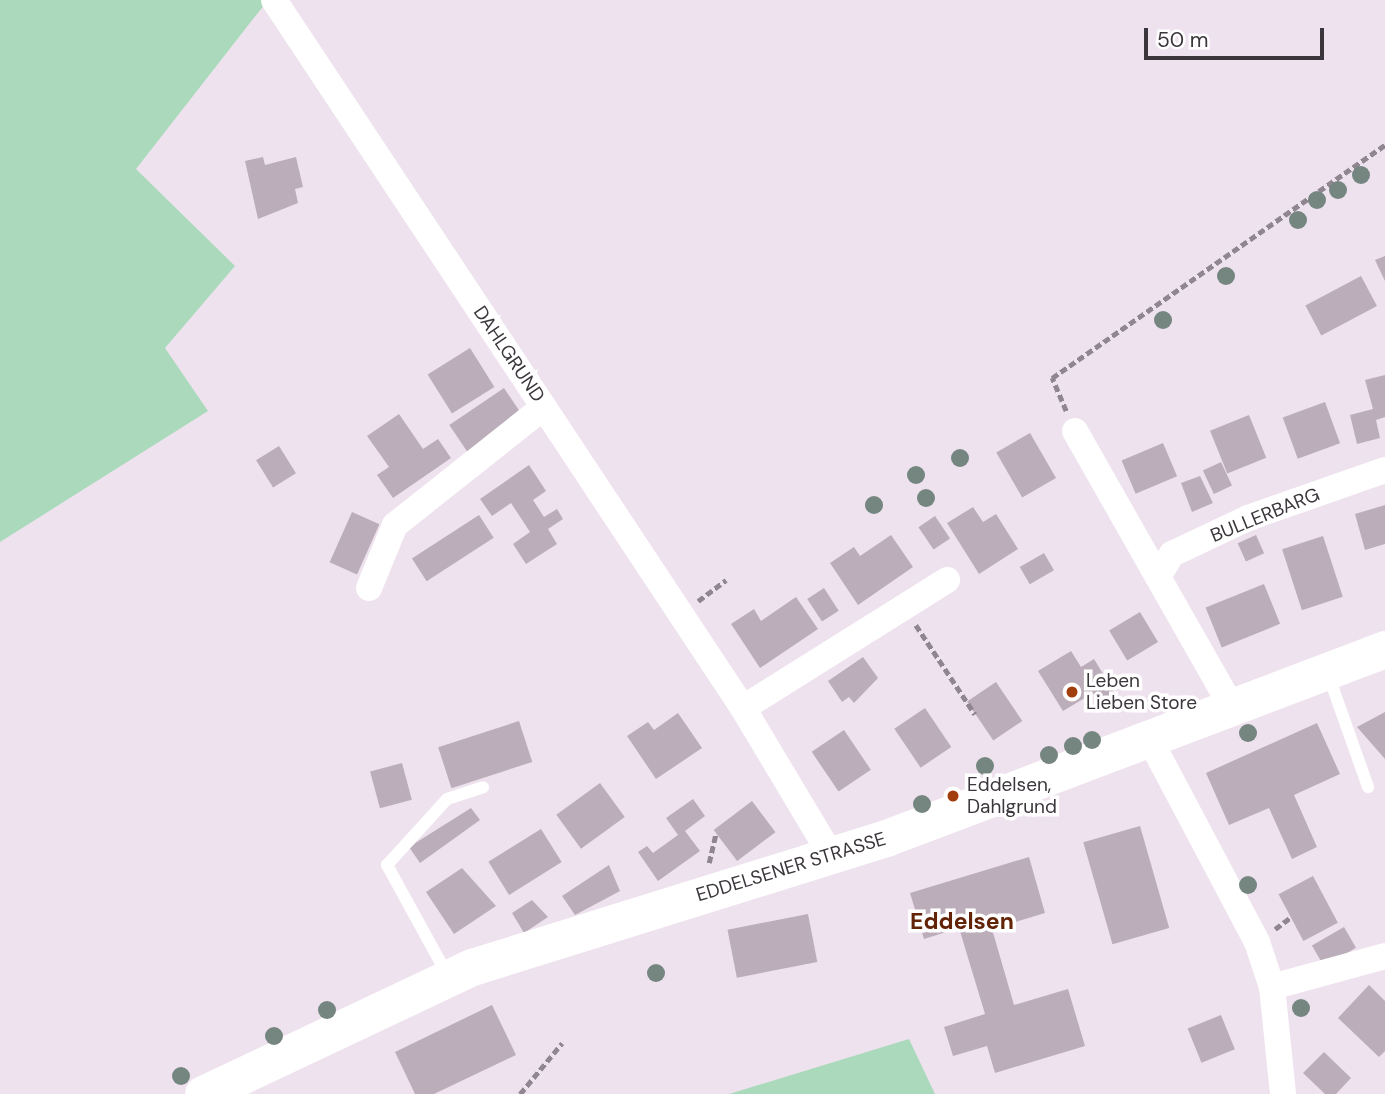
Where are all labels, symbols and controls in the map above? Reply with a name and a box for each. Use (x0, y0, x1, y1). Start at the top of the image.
scale bar (1147, 14, 1327, 58)
text: 50 m (1157, 26, 1208, 54)
street label: DAHLGRUND (469, 302, 549, 406)
street label: BULLERBARG (1207, 483, 1323, 547)
place label: Leben Lieben Store (1086, 670, 1197, 714)
marker: Leben Lieben Store (1064, 684, 1080, 700)
place label: Eddelsen, Dahlgrund (967, 774, 1057, 818)
marker: Eddelsen, Dahlgrund (945, 788, 961, 804)
street label: EDDELSENER STRASSE (693, 827, 889, 907)
district label: Eddelsen (910, 907, 1014, 935)

